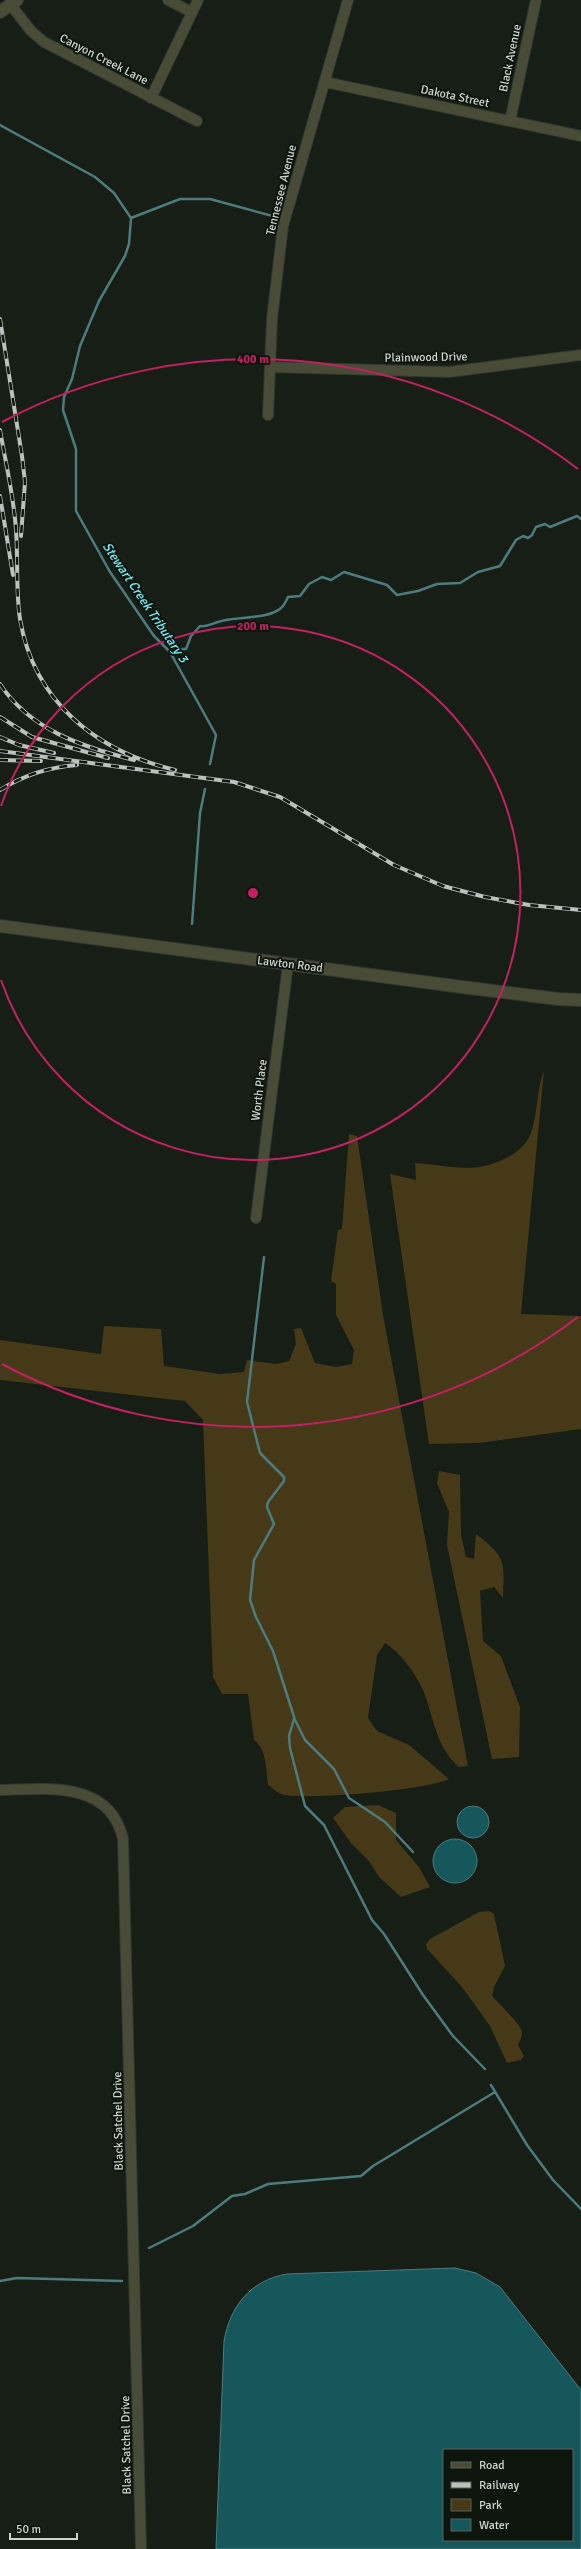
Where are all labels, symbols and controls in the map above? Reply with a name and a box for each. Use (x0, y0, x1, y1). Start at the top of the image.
street label: Black Avenue (496, 23, 525, 93)
street label: Canyon Creek Lane (57, 31, 151, 88)
street label: Dakota Street (419, 82, 491, 111)
street label: Tennessee Avenue (263, 143, 300, 237)
street label: Plainwood Drive (384, 349, 468, 366)
text: 400 m (237, 352, 269, 367)
water label: Stewart Creek Tributary 3 (99, 539, 192, 667)
text: 200 m (237, 619, 269, 634)
centre of rings (246, 886, 260, 900)
street label: Lawton Road (256, 953, 324, 976)
street label: Worth Place (248, 1058, 271, 1122)
street label: Black Satchel Drive (110, 2071, 127, 2171)
street label: Black Satchel Drive (118, 2395, 135, 2495)
legend (443, 2449, 573, 2541)
text: Road (479, 2458, 505, 2473)
text: Railway (479, 2478, 519, 2493)
text: Park (479, 2498, 502, 2513)
scale bar (10, 2515, 77, 2541)
text: Water (479, 2518, 510, 2533)
text: 50 m (16, 2522, 41, 2537)

